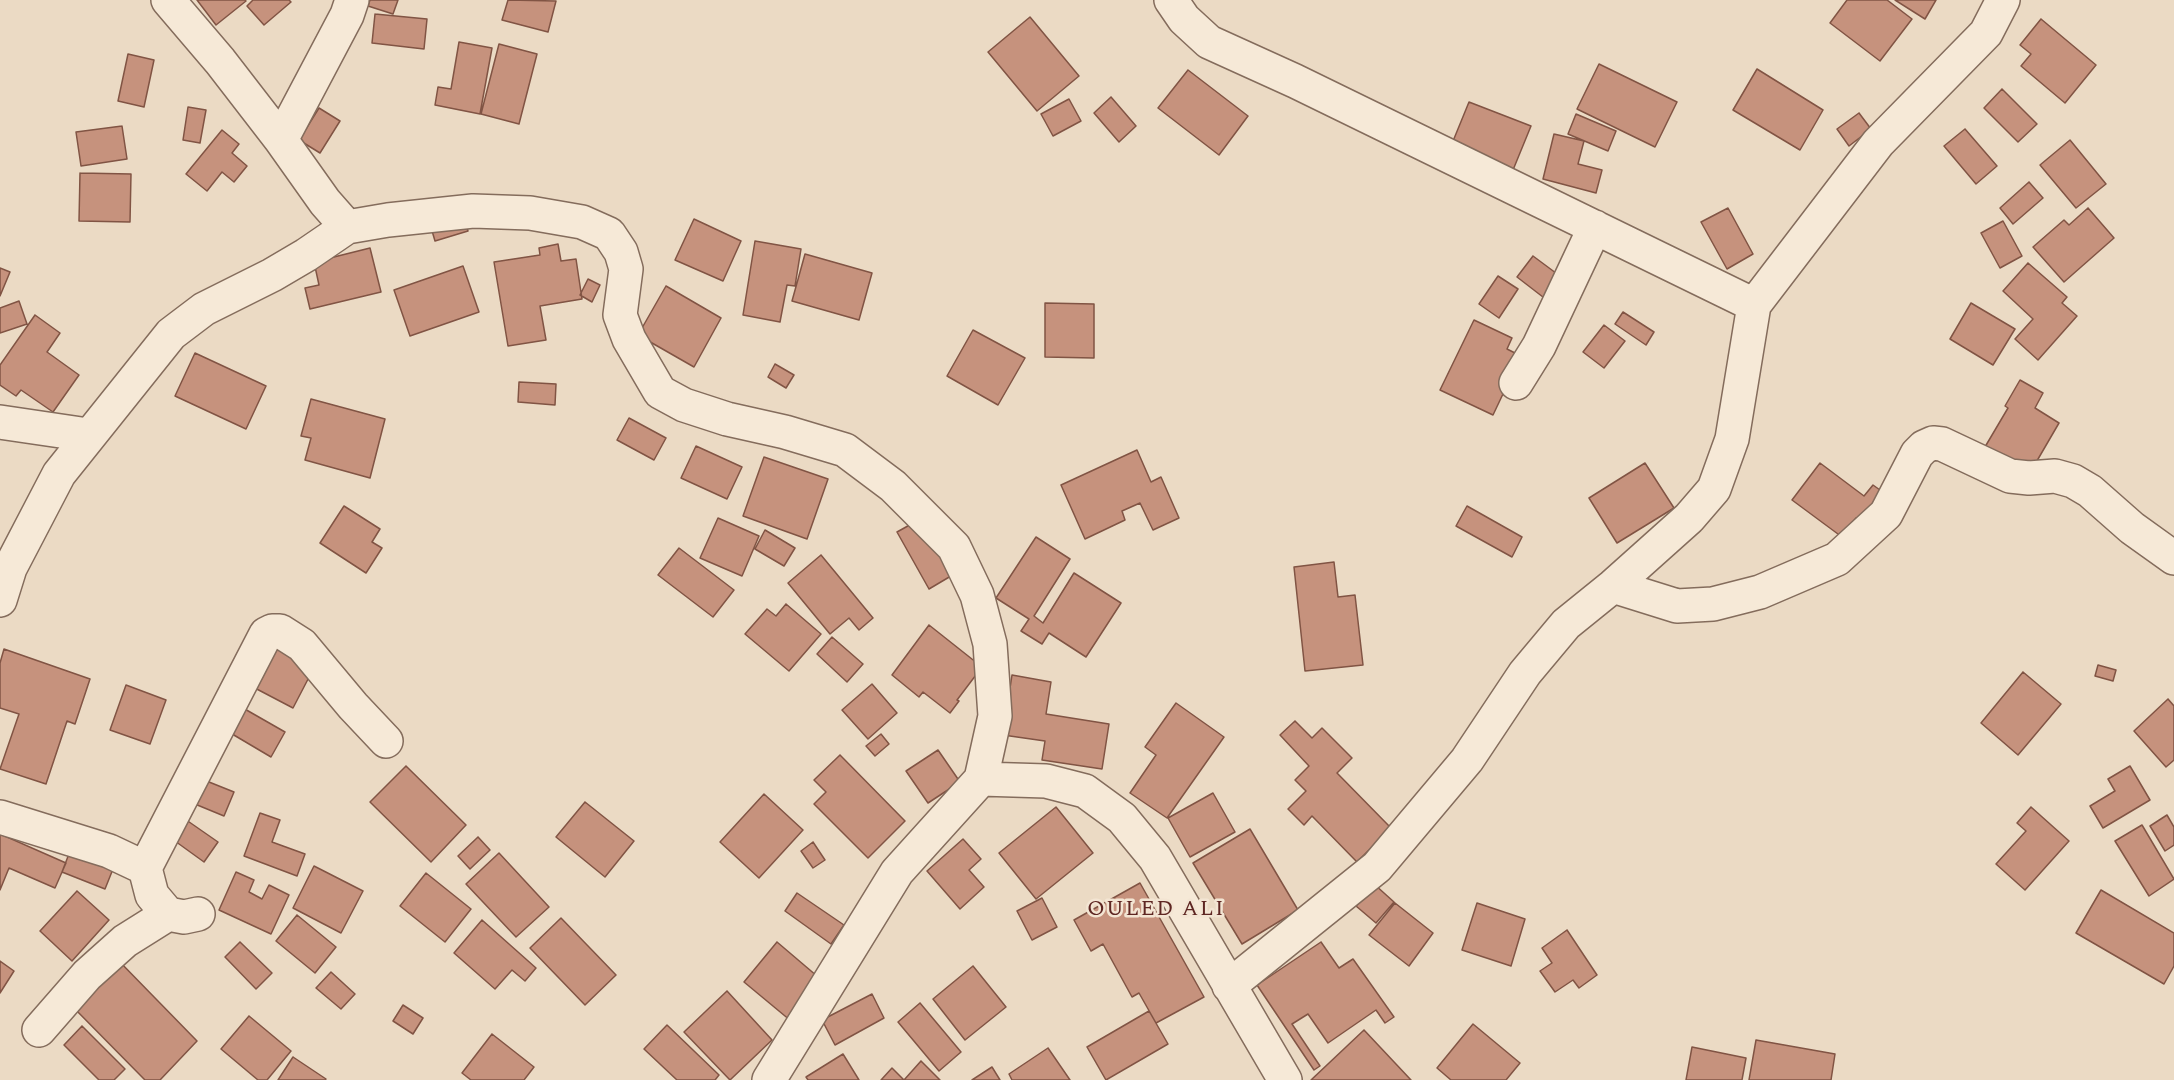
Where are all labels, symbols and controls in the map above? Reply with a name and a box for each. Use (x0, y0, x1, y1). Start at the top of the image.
district label: OULED ALI (1087, 898, 1225, 924)

